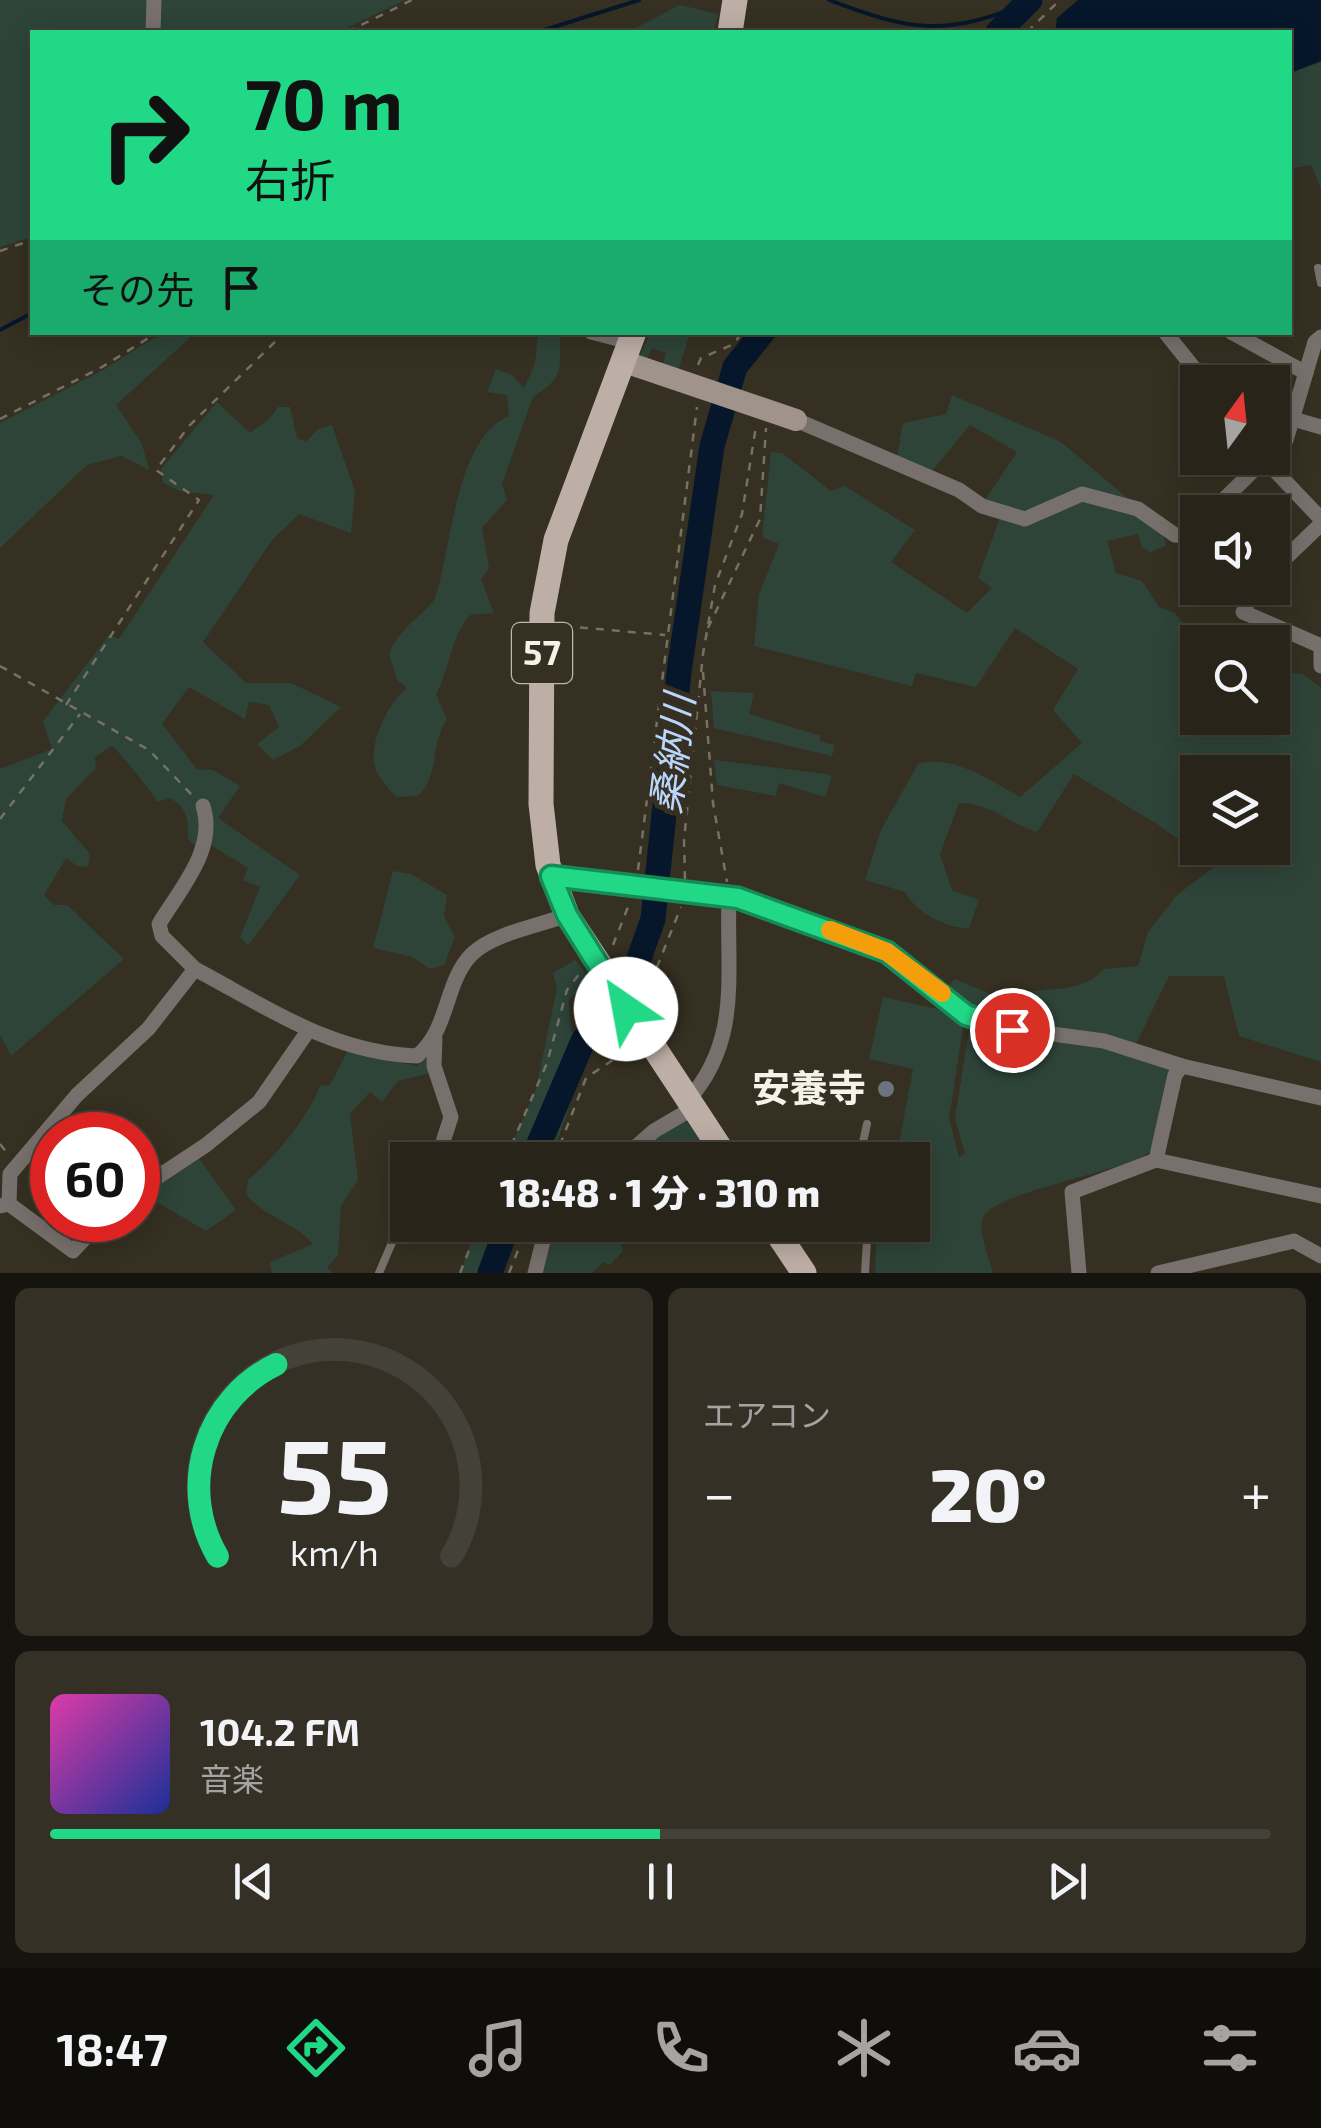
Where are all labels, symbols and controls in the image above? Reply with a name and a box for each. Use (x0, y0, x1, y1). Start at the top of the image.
text: 70 m (245, 60, 403, 144)
icon: right (80, 70, 210, 200)
text: 右折 (245, 152, 335, 206)
icon: arrive (214, 260, 269, 315)
text: その先 (80, 266, 194, 312)
north arrow (1180, 365, 1290, 475)
map controls (1180, 365, 1290, 865)
button: sound (1180, 495, 1290, 605)
road number: 57 (512, 623, 572, 683)
button: search (1180, 625, 1290, 735)
water label: 桑納川 (640, 687, 703, 816)
button: layers (1180, 755, 1290, 865)
position arrow (574, 957, 678, 1061)
pin (970, 988, 1055, 1073)
icon: arrive (985, 1003, 1040, 1058)
place label: 安養寺 (752, 1064, 866, 1110)
marker: 安養寺 (875, 1078, 897, 1100)
speed limit sign: 60 (30, 1112, 160, 1242)
text: 18:48 · 1 分 · 310 m (500, 1169, 820, 1215)
text: エアコン (703, 1395, 831, 1433)
text: 55 (277, 1410, 391, 1535)
text: 20° (929, 1447, 1047, 1537)
text: − (703, 1459, 735, 1525)
text: + (1241, 1459, 1271, 1525)
text: km/h (290, 1530, 378, 1573)
text: 104.2 FM (200, 1708, 360, 1754)
text: 音楽 (200, 1759, 264, 1797)
icon: previous (226, 1854, 281, 1909)
icon: pause (633, 1854, 688, 1909)
icon: next (1040, 1854, 1095, 1909)
icon: directions (281, 2013, 351, 2083)
icon: music (463, 2013, 533, 2083)
icon: phone (646, 2013, 716, 2083)
icon: climate (829, 2013, 899, 2083)
icon: car (1012, 2013, 1082, 2083)
icon: filters (1195, 2013, 1265, 2083)
text: 18:47 (56, 2021, 168, 2075)

